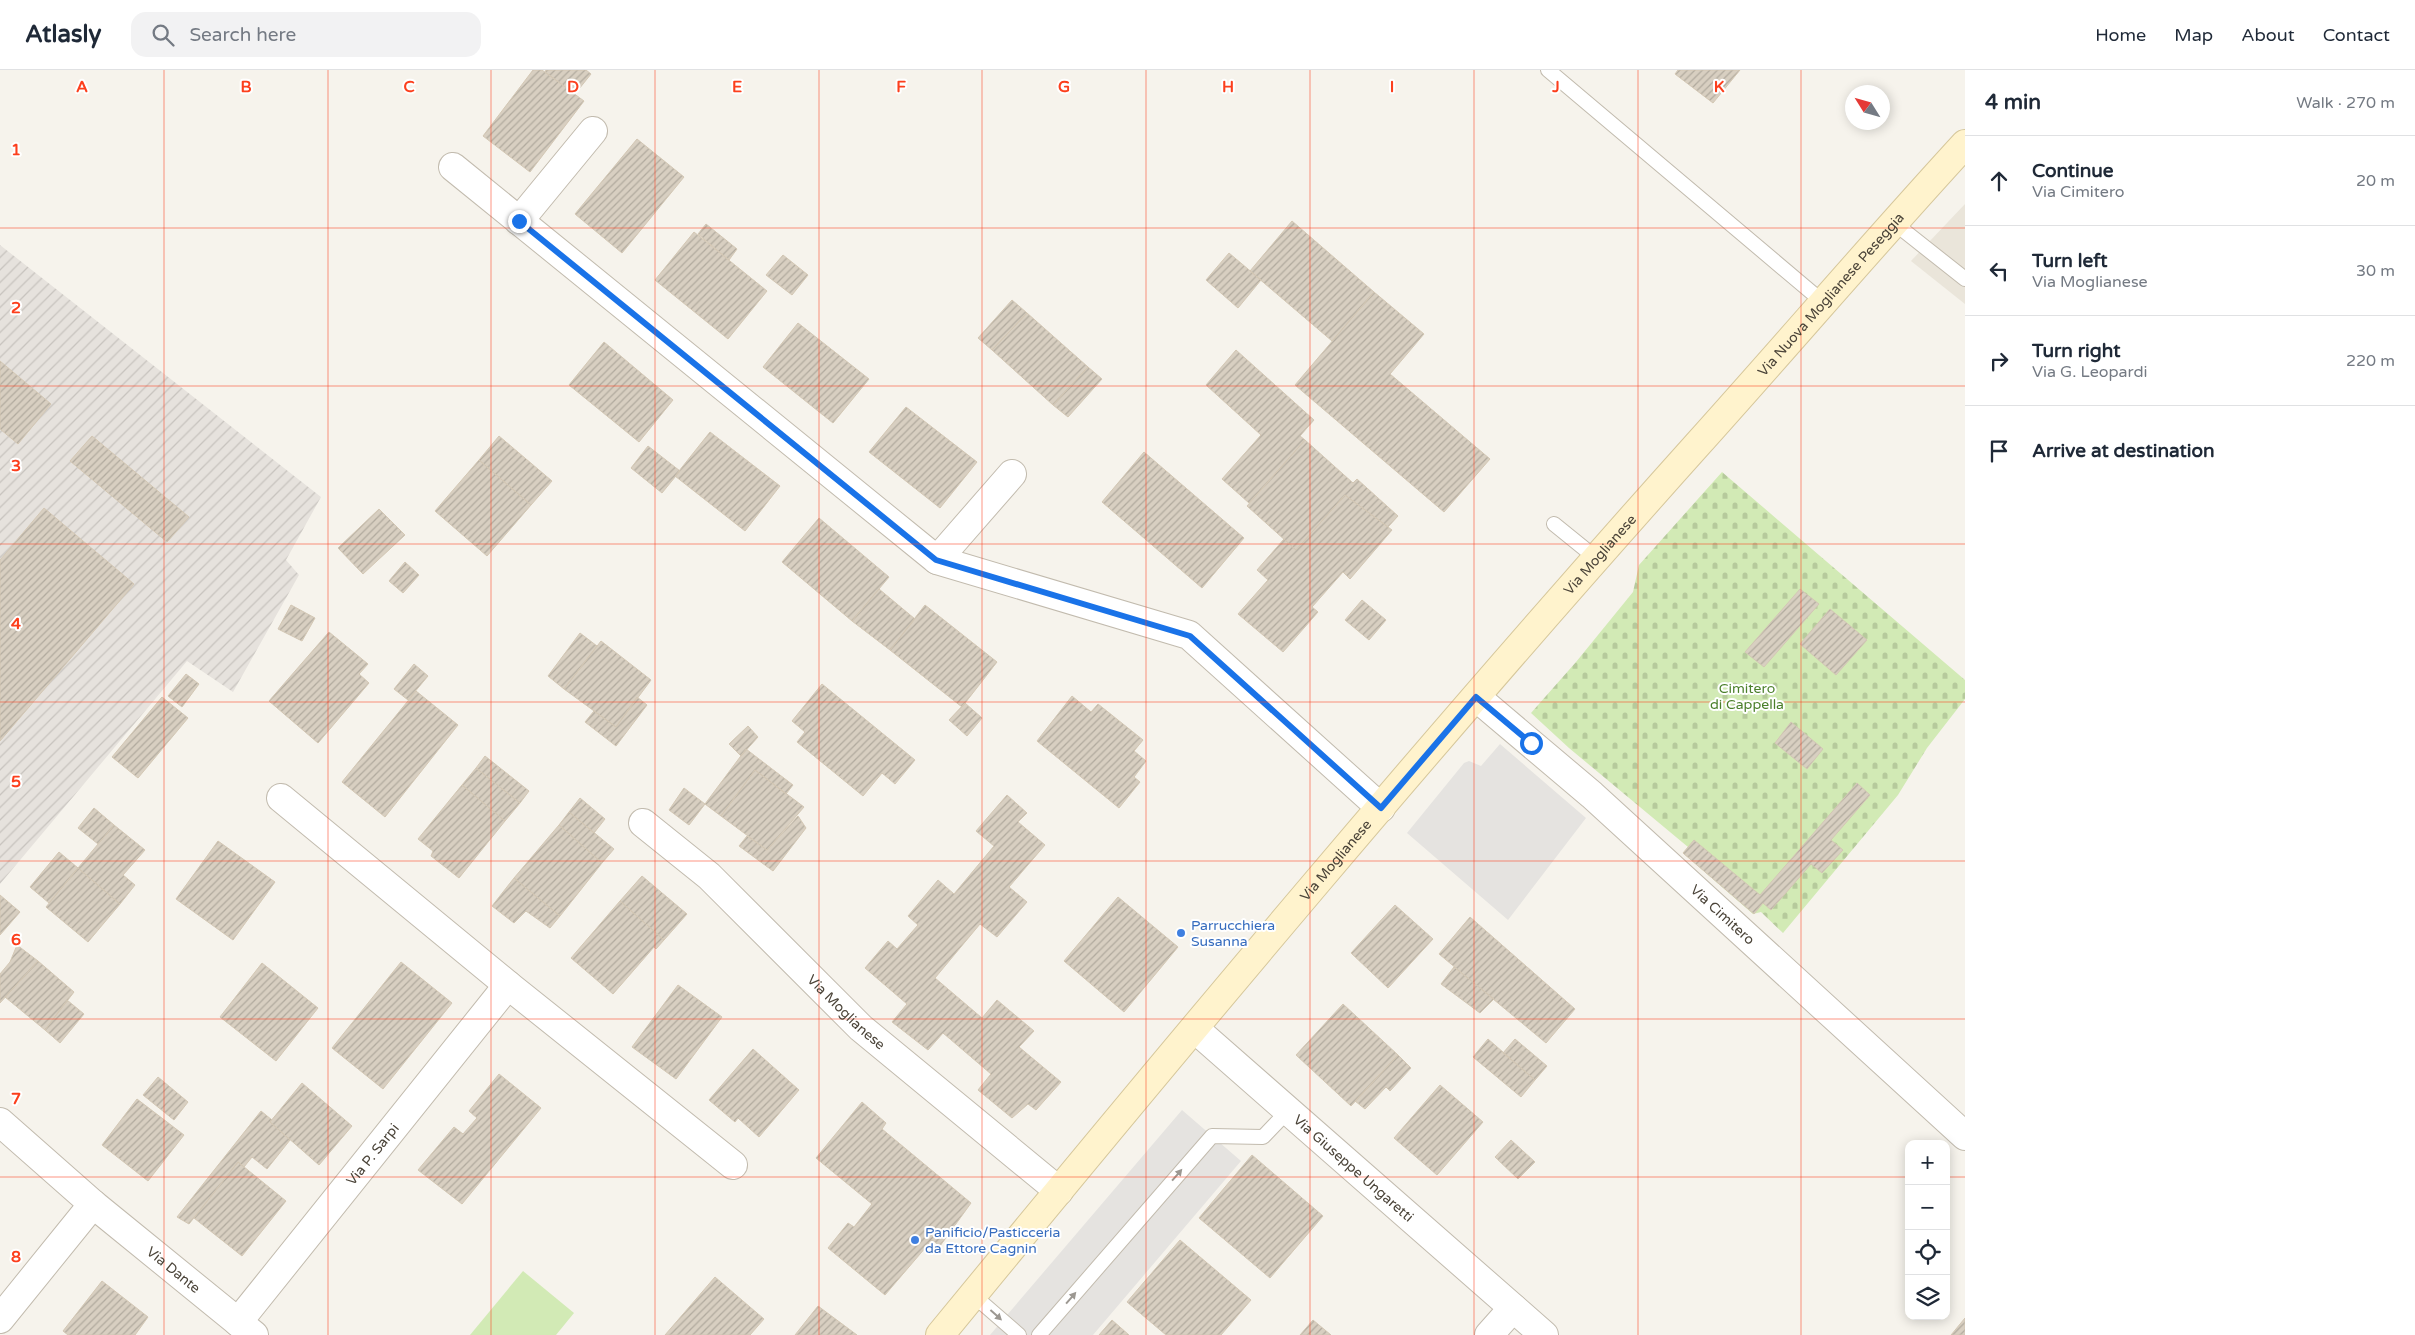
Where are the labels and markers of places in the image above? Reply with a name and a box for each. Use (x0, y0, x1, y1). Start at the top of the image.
place label: Parrucchiera Susanna (1191, 917, 1275, 950)
marker: Parrucchiera Susanna (1175, 927, 1187, 939)
place label: Panificio/Pasticceria da Ettore Cagnin (925, 1224, 1060, 1257)
marker: Panificio/Pasticceria da Ettore Cagnin (909, 1234, 921, 1246)

